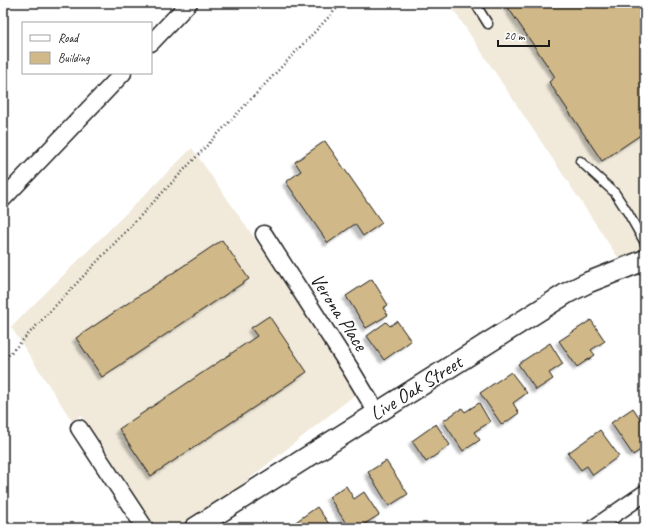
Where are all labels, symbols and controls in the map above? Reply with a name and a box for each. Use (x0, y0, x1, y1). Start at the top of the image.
legend (22, 22, 152, 74)
scale bar (498, 22, 549, 48)
text: 20 m (504, 28, 526, 44)
text: Road (58, 30, 80, 46)
text: Building (58, 50, 90, 66)
street label: Verona Place (305, 269, 374, 357)
street label: Live Oak Street (365, 349, 469, 426)

